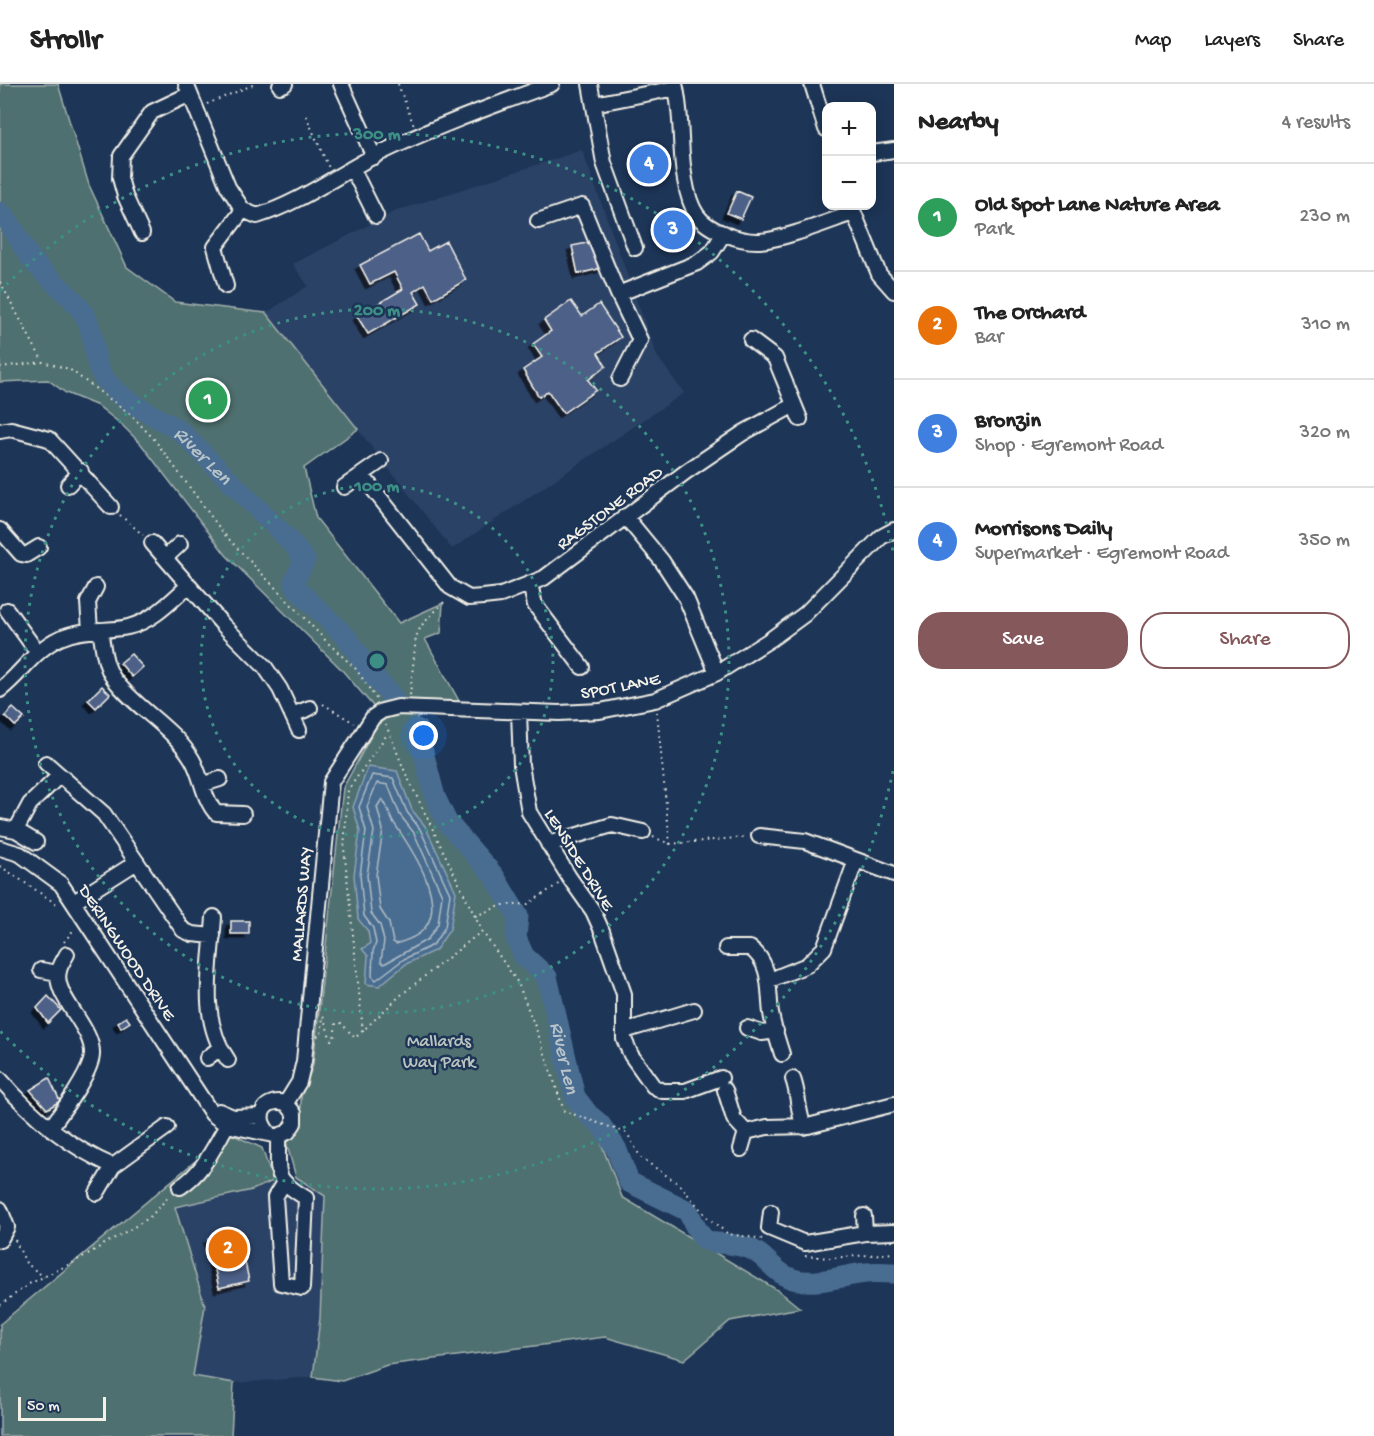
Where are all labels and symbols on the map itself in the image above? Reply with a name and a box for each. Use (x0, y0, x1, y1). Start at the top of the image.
text: 300 m (353, 125, 401, 146)
pin: 4 (630, 142, 668, 187)
pin: 3 (654, 208, 692, 252)
text: 200 m (354, 301, 400, 322)
pin: 1 (188, 378, 228, 422)
water label: River Len (168, 423, 235, 491)
street label: RAGSTONE ROAD (553, 462, 668, 556)
text: 100 m (354, 477, 400, 498)
centre of rings (367, 651, 387, 671)
street label: SPOT LANE (579, 669, 663, 705)
your location (409, 721, 438, 750)
street label: LENSIDE DRIVE (538, 806, 618, 916)
street label: MALLARDS WAY (287, 846, 318, 962)
street label: DERINGWOOD DRIVE (72, 881, 180, 1026)
water label: River Len (543, 1020, 582, 1097)
park label: Mallards Way Park (403, 1032, 477, 1074)
pin: 2 (208, 1226, 248, 1272)
scale bar (18, 1394, 106, 1422)

